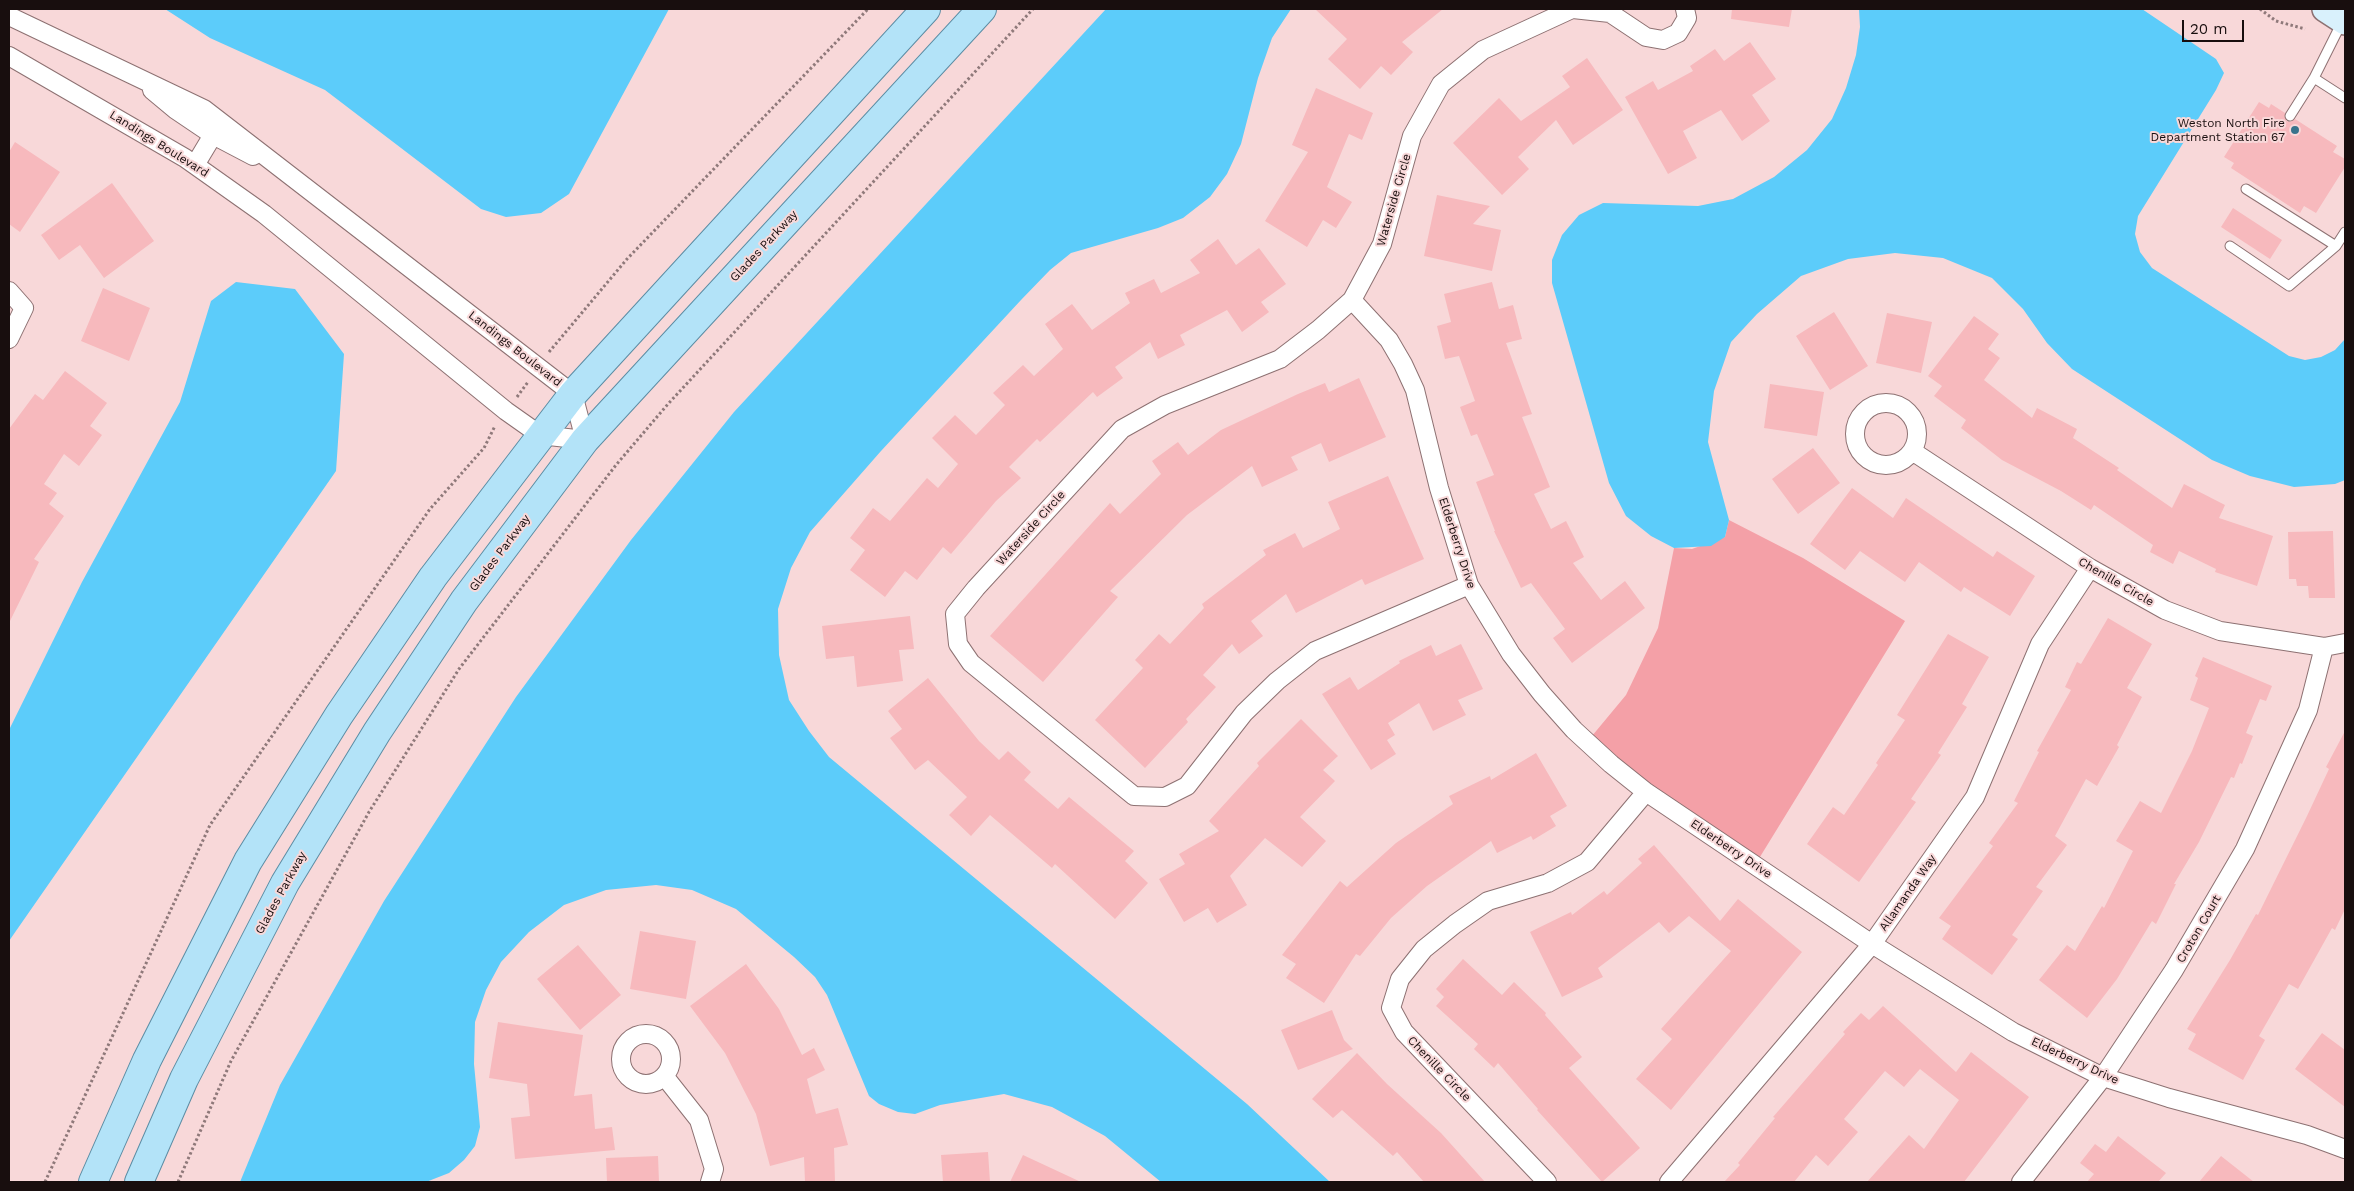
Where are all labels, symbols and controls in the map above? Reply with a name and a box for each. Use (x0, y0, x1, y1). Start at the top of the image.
scale bar (2184, 10, 2246, 42)
text: 20 m (2190, 20, 2228, 38)
street label: Landings Boulevard (107, 108, 211, 180)
place label: Weston North Fire Department Station 67 (2151, 116, 2285, 144)
marker: Weston North Fire Department Station 67 (2289, 124, 2301, 136)
street label: Waterside Circle (1374, 152, 1414, 248)
street label: Glades Parkway (727, 207, 801, 285)
street label: Landings Boulevard (466, 308, 564, 390)
street label: Waterside Circle (994, 488, 1068, 568)
street label: Elderberry Drive (1435, 496, 1479, 590)
street label: Glades Parkway (466, 512, 534, 594)
street label: Chenille Circle (2076, 555, 2156, 609)
street label: Elderberry Drive (1688, 816, 1774, 882)
street label: Glades Parkway (252, 849, 310, 937)
street label: Allamanda Way (1876, 852, 1940, 934)
street label: Croton Court (2174, 892, 2224, 966)
street label: Chenille Circle (1404, 1033, 1474, 1105)
street label: Elderberry Drive (2029, 1034, 2121, 1088)

